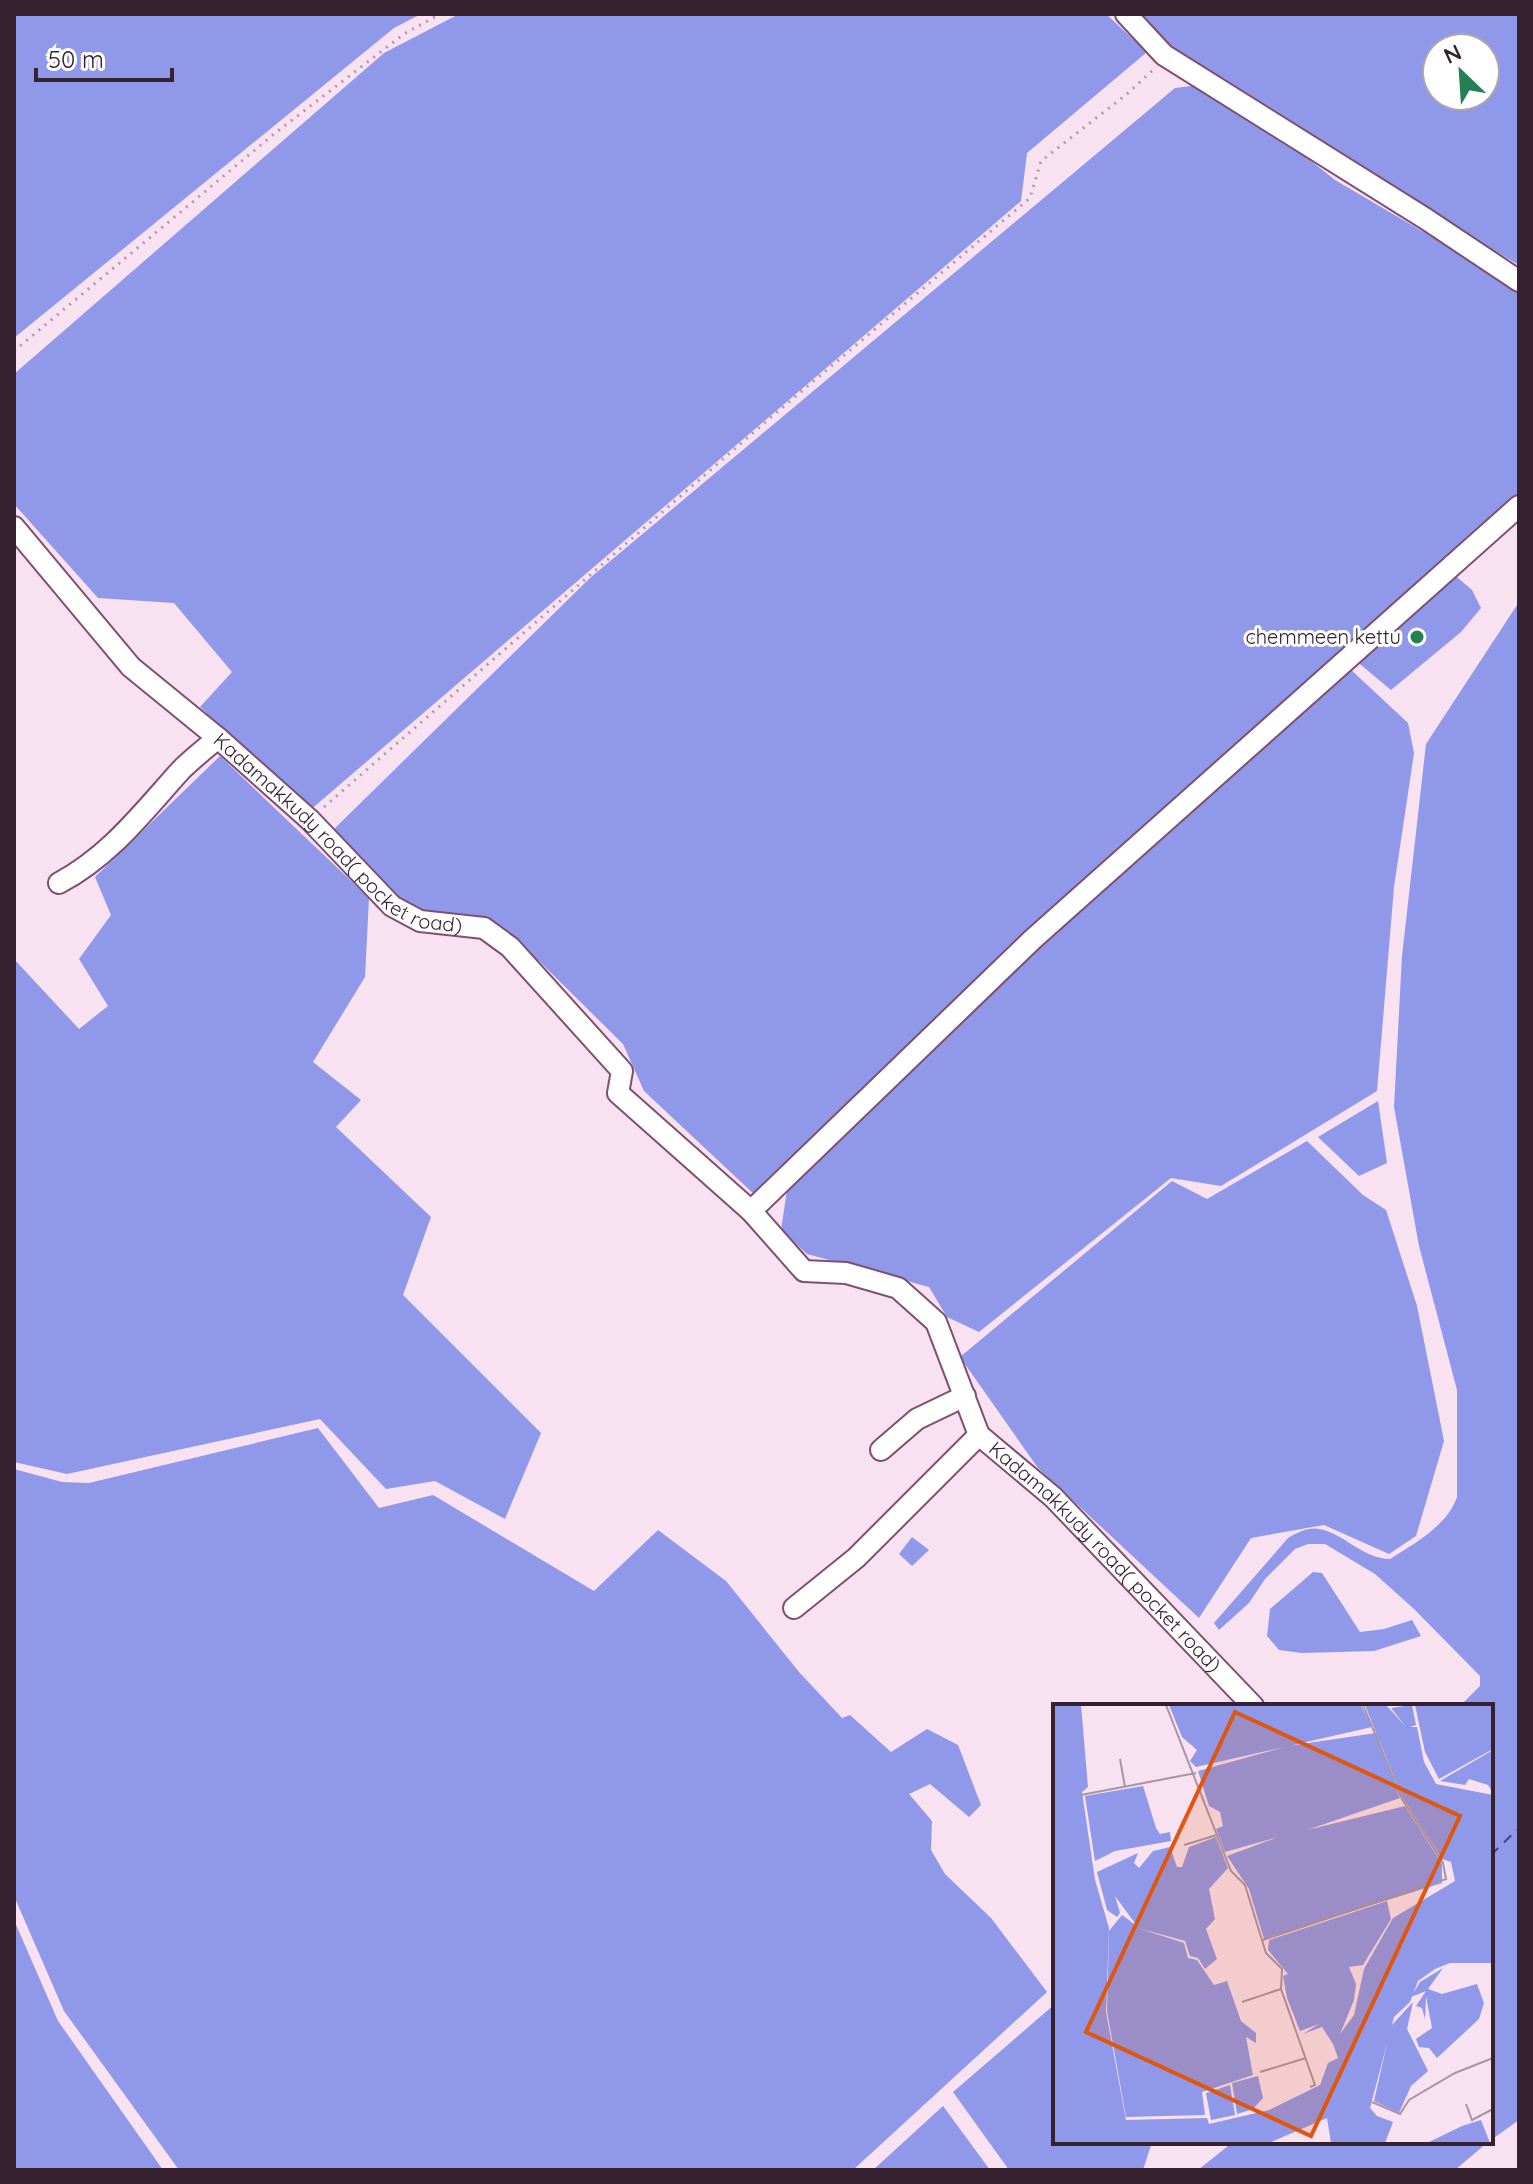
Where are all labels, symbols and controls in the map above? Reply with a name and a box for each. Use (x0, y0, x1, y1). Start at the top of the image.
scale bar (36, 32, 172, 82)
north arrow (1421, 32, 1501, 112)
text: N (1439, 38, 1466, 70)
text: 50 m (48, 44, 104, 74)
place label: chemmeen kettu (1245, 624, 1401, 649)
marker: chemmeen kettu (1408, 628, 1426, 646)
street label: Kadamakkudy road( pocket road) (209, 727, 464, 938)
street label: Kadamakkudy road( pocket road) (984, 1436, 1227, 1677)
inset map (1053, 1704, 1493, 2144)

